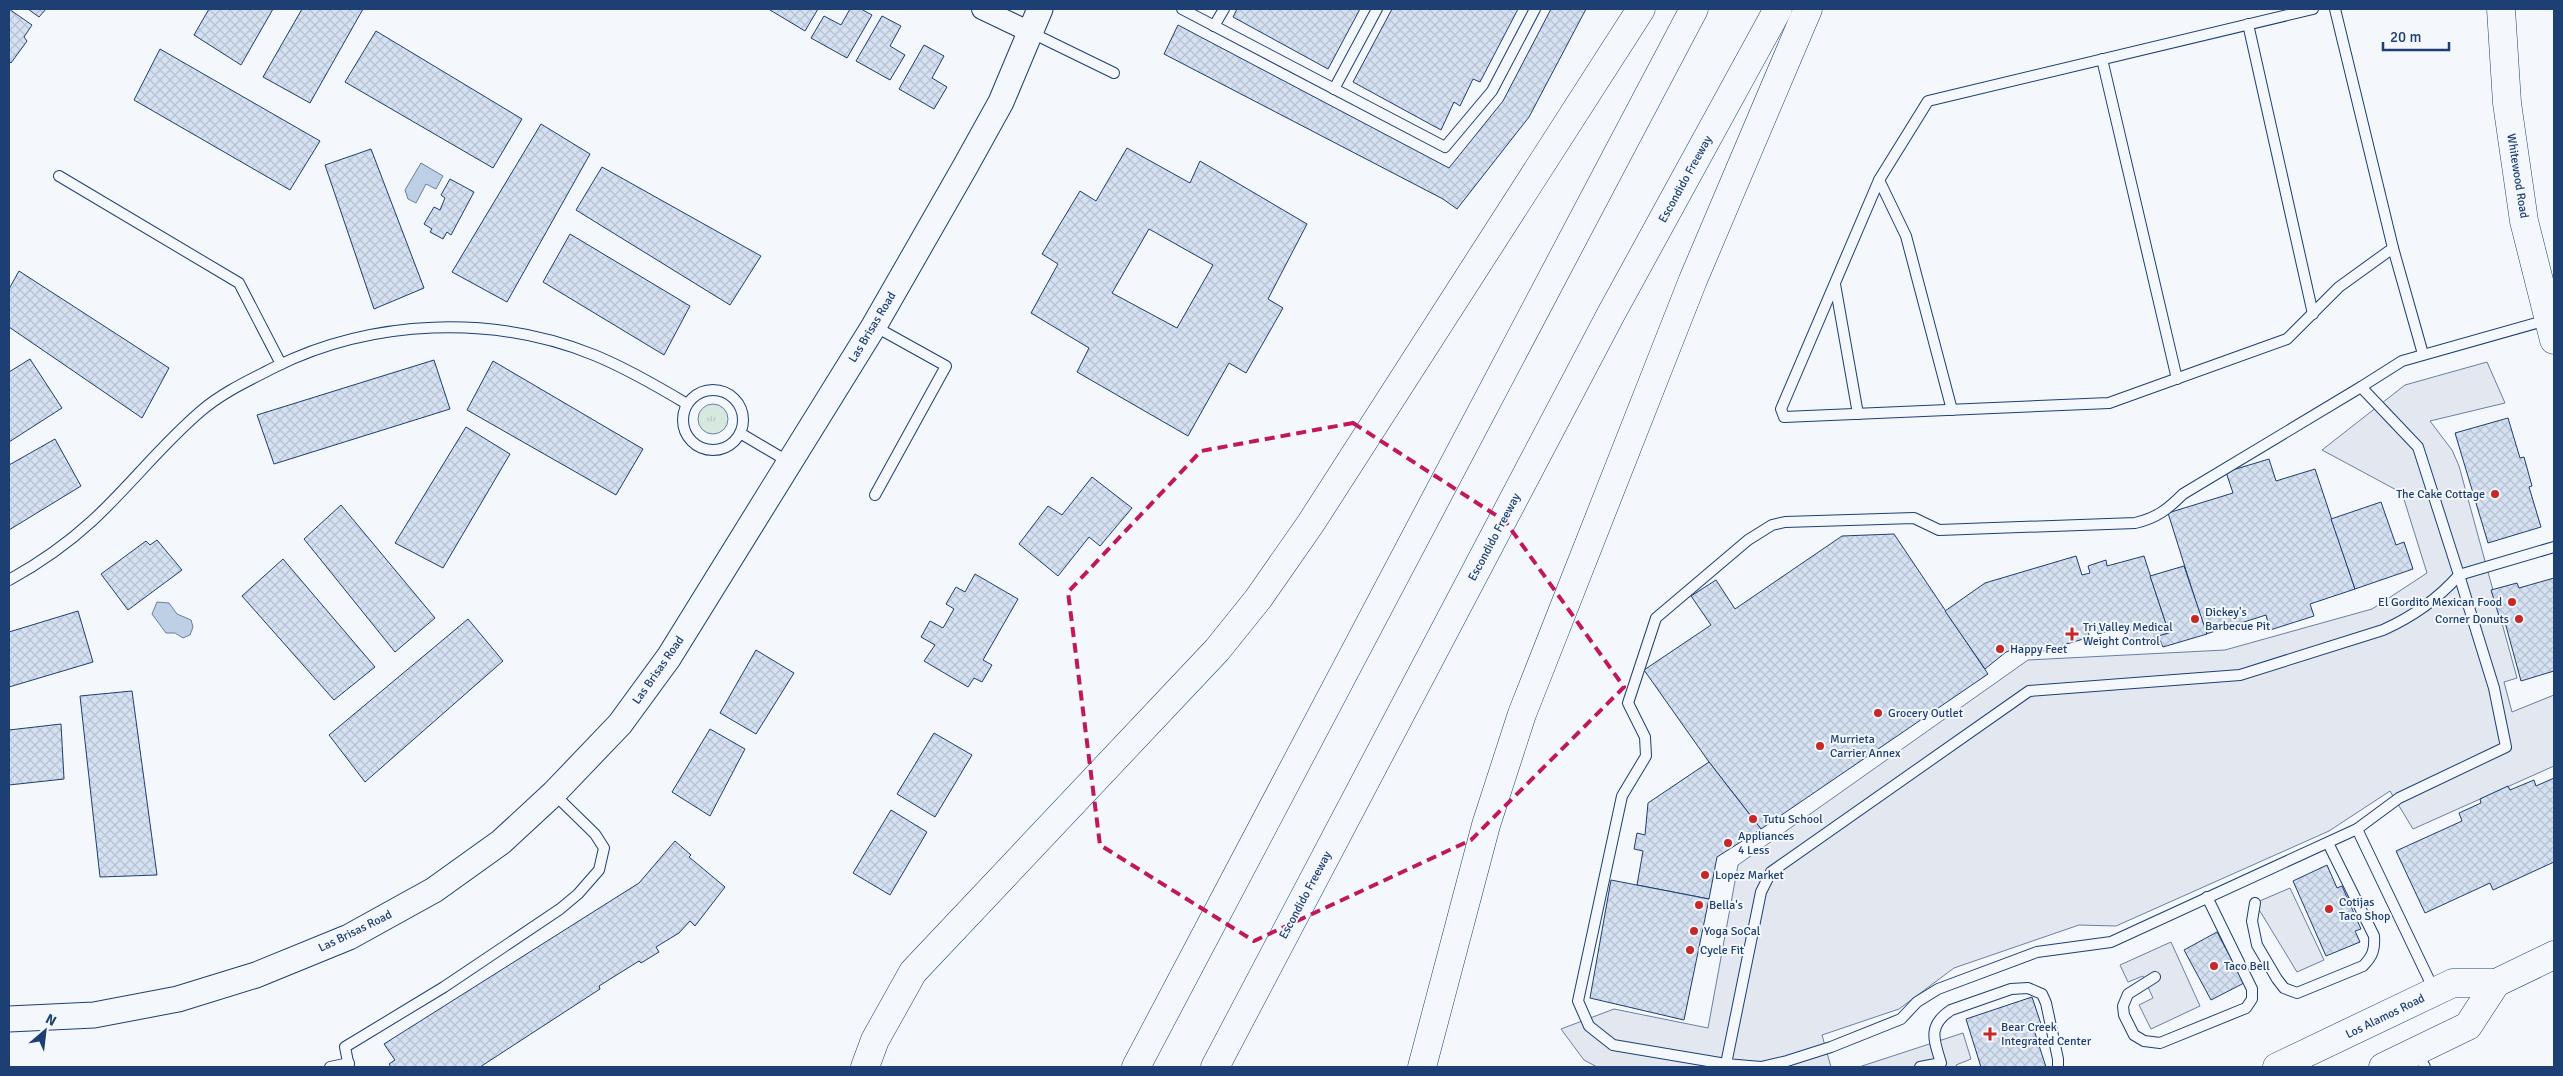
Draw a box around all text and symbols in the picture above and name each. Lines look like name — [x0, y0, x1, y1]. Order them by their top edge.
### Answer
scale bar — [2383, 20, 2449, 52]
text: 20 m — [2390, 28, 2421, 46]
street label: Escondido Freeway — [1655, 133, 1716, 225]
street label: Whitewood Road — [2503, 133, 2532, 220]
street label: Las Brisas Road — [845, 289, 899, 365]
place label: The Cake Cottage — [2396, 487, 2485, 502]
marker: The Cake Cottage — [2489, 488, 2501, 500]
street label: Escondido Freeway — [1465, 490, 1524, 584]
place label: El Gordito Mexican Food — [2378, 595, 2502, 610]
marker: El Gordito Mexican Food — [2506, 596, 2518, 608]
place label: Dickey's Barbecue Pit — [2205, 605, 2270, 634]
place label: Corner Donuts — [2435, 612, 2509, 627]
marker: Dickey's Barbecue Pit — [2189, 613, 2201, 625]
marker: Corner Donuts — [2513, 613, 2525, 625]
place label: Tri Valley Medical Weight Control — [2083, 620, 2173, 649]
marker: Tri Valley Medical Weight Control — [2065, 627, 2079, 641]
street label: Las Brisas Road — [629, 633, 687, 707]
place label: Happy Feet — [2010, 642, 2067, 657]
marker: Happy Feet — [1994, 643, 2006, 655]
place label: Grocery Outlet — [1888, 706, 1963, 721]
marker: Grocery Outlet — [1872, 707, 1884, 719]
place label: Murrieta Carrier Annex — [1830, 732, 1901, 761]
marker: Murrieta Carrier Annex — [1814, 740, 1826, 752]
place label: Tutu School — [1763, 812, 1823, 827]
marker: Tutu School — [1747, 813, 1759, 825]
place label: Appliances 4 Less — [1738, 829, 1794, 858]
marker: Appliances 4 Less — [1722, 837, 1734, 849]
street label: Escondido Freeway — [1276, 848, 1335, 942]
place label: Lopez Market — [1715, 868, 1784, 883]
marker: Lopez Market — [1699, 869, 1711, 881]
place label: Cotijas Taco Shop — [2339, 895, 2390, 924]
place label: Bella's — [1709, 898, 1743, 913]
marker: Bella's — [1693, 899, 1705, 911]
marker: Cotijas Taco Shop — [2323, 903, 2335, 915]
street label: Las Brisas Road — [316, 907, 394, 956]
place label: Yoga SoCal — [1704, 924, 1761, 939]
marker: Yoga SoCal — [1688, 925, 1700, 937]
place label: Cycle Fit — [1700, 943, 1744, 958]
marker: Cycle Fit — [1684, 944, 1696, 956]
place label: Taco Bell — [2224, 959, 2270, 974]
marker: Taco Bell — [2208, 960, 2220, 972]
street label: Los Alamos Road — [2343, 991, 2427, 1042]
north arrow — [20, 1006, 70, 1056]
text: N — [43, 1010, 59, 1030]
place label: Bear Creek Integrated Center — [2001, 1020, 2092, 1049]
marker: Bear Creek Integrated Center — [1983, 1027, 1997, 1041]

